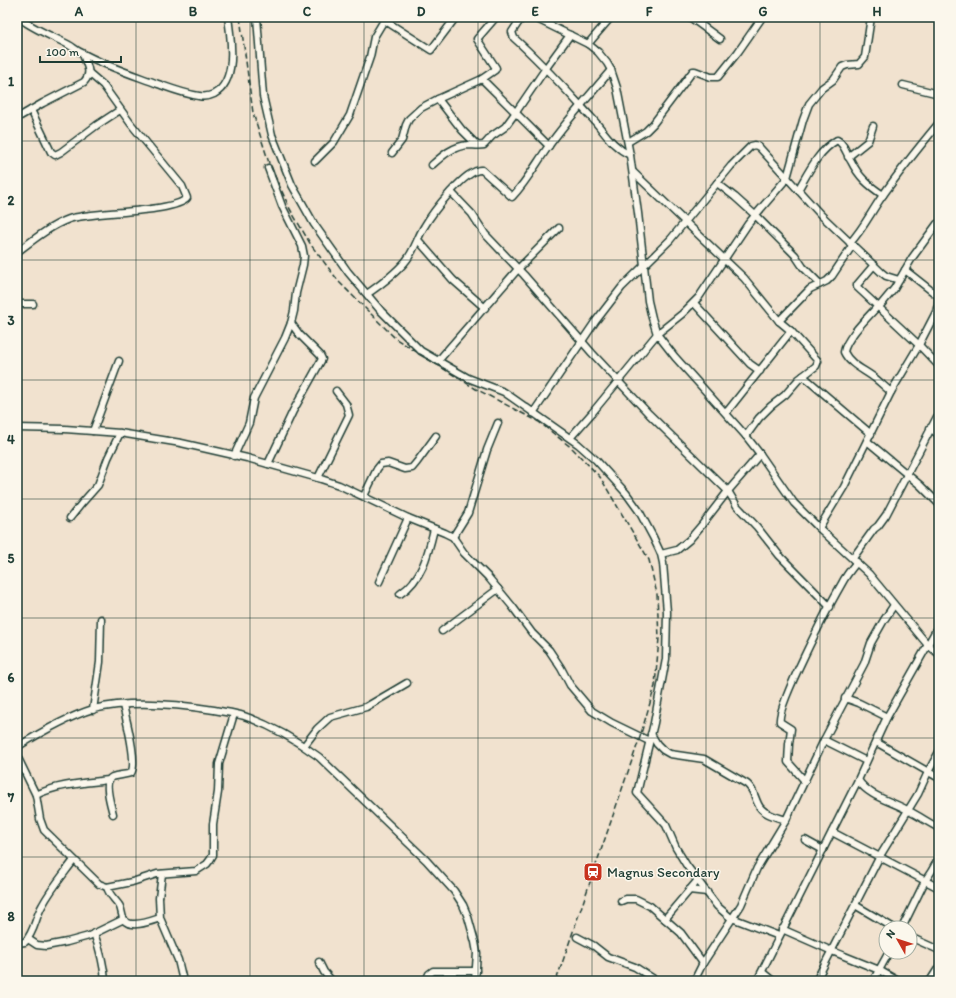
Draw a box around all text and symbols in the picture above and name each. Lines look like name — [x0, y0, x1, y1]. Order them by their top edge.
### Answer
text: A — [74, 4, 84, 19]
text: B — [189, 4, 198, 19]
text: C — [303, 4, 312, 19]
text: D — [417, 4, 426, 19]
text: E — [531, 4, 539, 19]
text: F — [646, 4, 653, 19]
text: G — [759, 4, 768, 19]
text: H — [873, 4, 882, 19]
scale bar — [40, 38, 121, 64]
text: 100 m — [46, 45, 79, 59]
text: 1 — [8, 74, 14, 89]
text: 2 — [8, 193, 15, 208]
text: 3 — [7, 313, 15, 328]
text: 4 — [7, 432, 15, 447]
text: 5 — [8, 551, 15, 566]
text: 6 — [8, 670, 15, 685]
text: 7 — [7, 790, 15, 805]
station icon: Magnus Secondary — [582, 861, 604, 883]
place label: Magnus Secondary — [607, 864, 720, 881]
text: 8 — [7, 909, 15, 924]
north arrow — [878, 920, 918, 960]
text: N — [883, 927, 898, 941]

